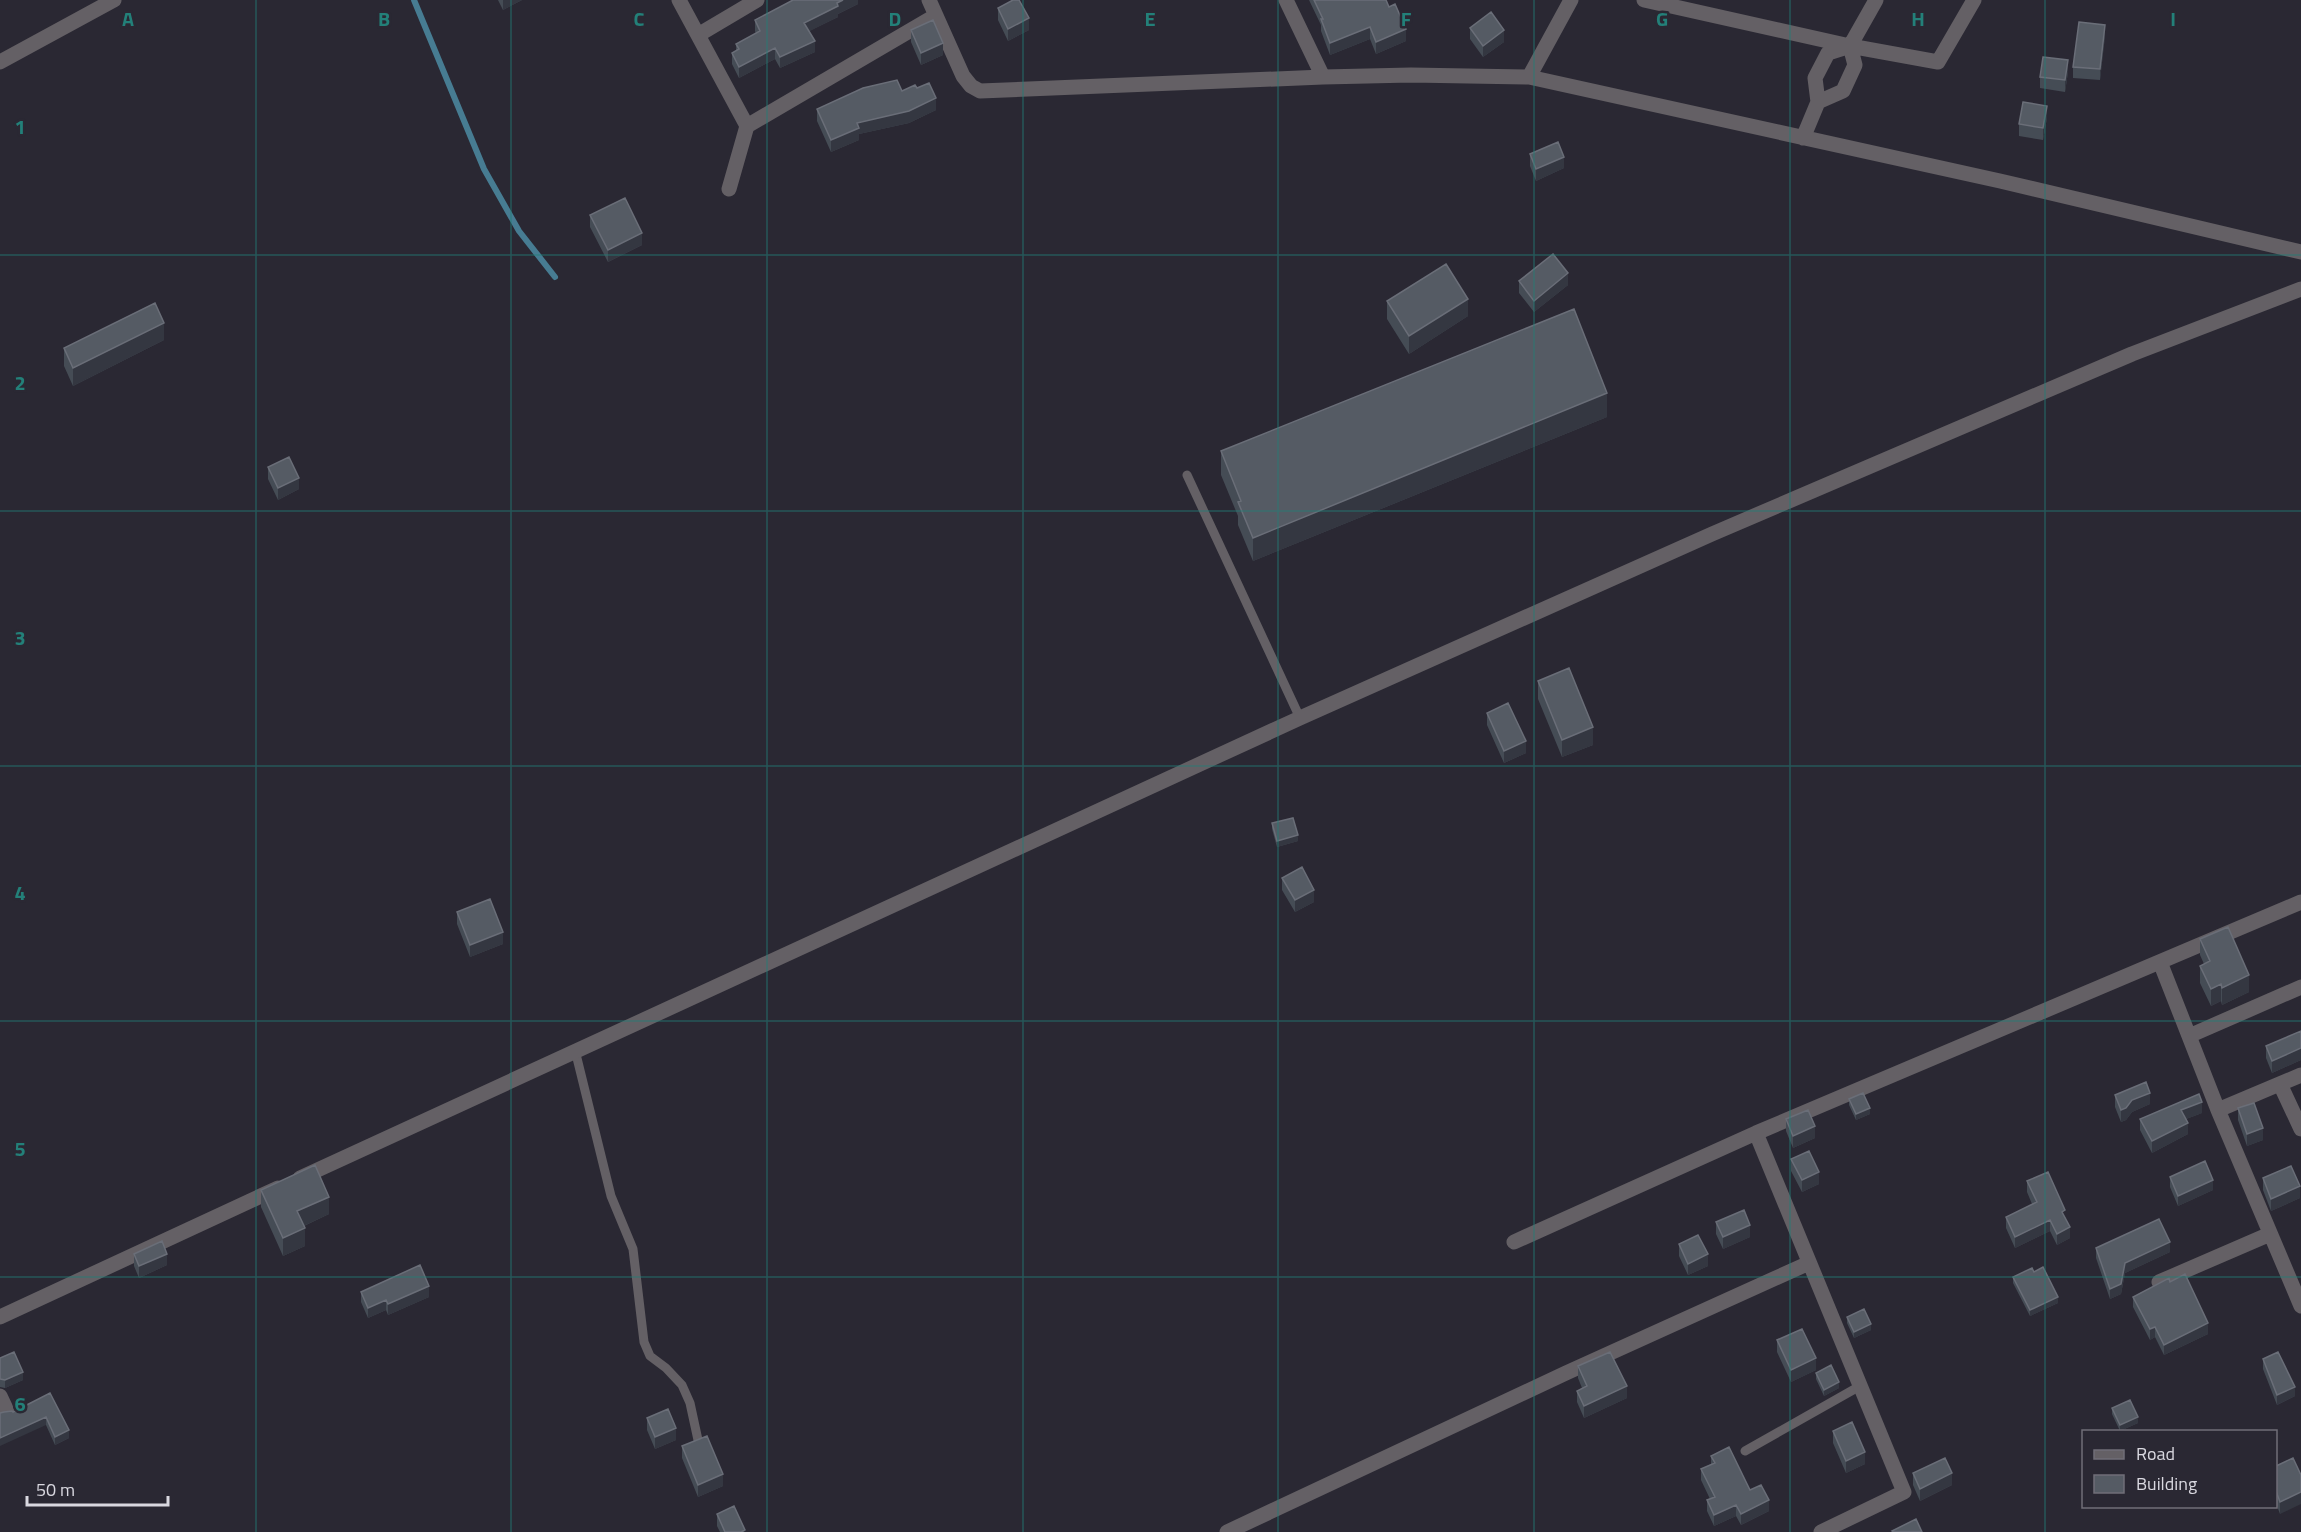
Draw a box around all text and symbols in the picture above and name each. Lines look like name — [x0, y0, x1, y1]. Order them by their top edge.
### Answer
text: A — [122, 3, 134, 34]
text: B — [378, 3, 390, 34]
text: C — [634, 3, 645, 34]
text: D — [889, 3, 901, 34]
text: E — [1144, 3, 1156, 34]
text: F — [1401, 3, 1412, 34]
text: G — [1656, 3, 1668, 34]
text: H — [1911, 3, 1925, 34]
text: I — [2170, 3, 2176, 34]
text: 1 — [14, 111, 26, 142]
text: 2 — [14, 367, 26, 398]
text: 3 — [14, 622, 26, 653]
text: 4 — [14, 877, 26, 908]
text: 5 — [14, 1133, 26, 1164]
text: 6 — [14, 1388, 26, 1419]
legend — [2082, 1430, 2277, 1508]
text: Road — [2136, 1440, 2175, 1467]
scale bar — [27, 1469, 168, 1507]
text: Building — [2136, 1470, 2197, 1497]
text: 50 m — [36, 1476, 75, 1503]

